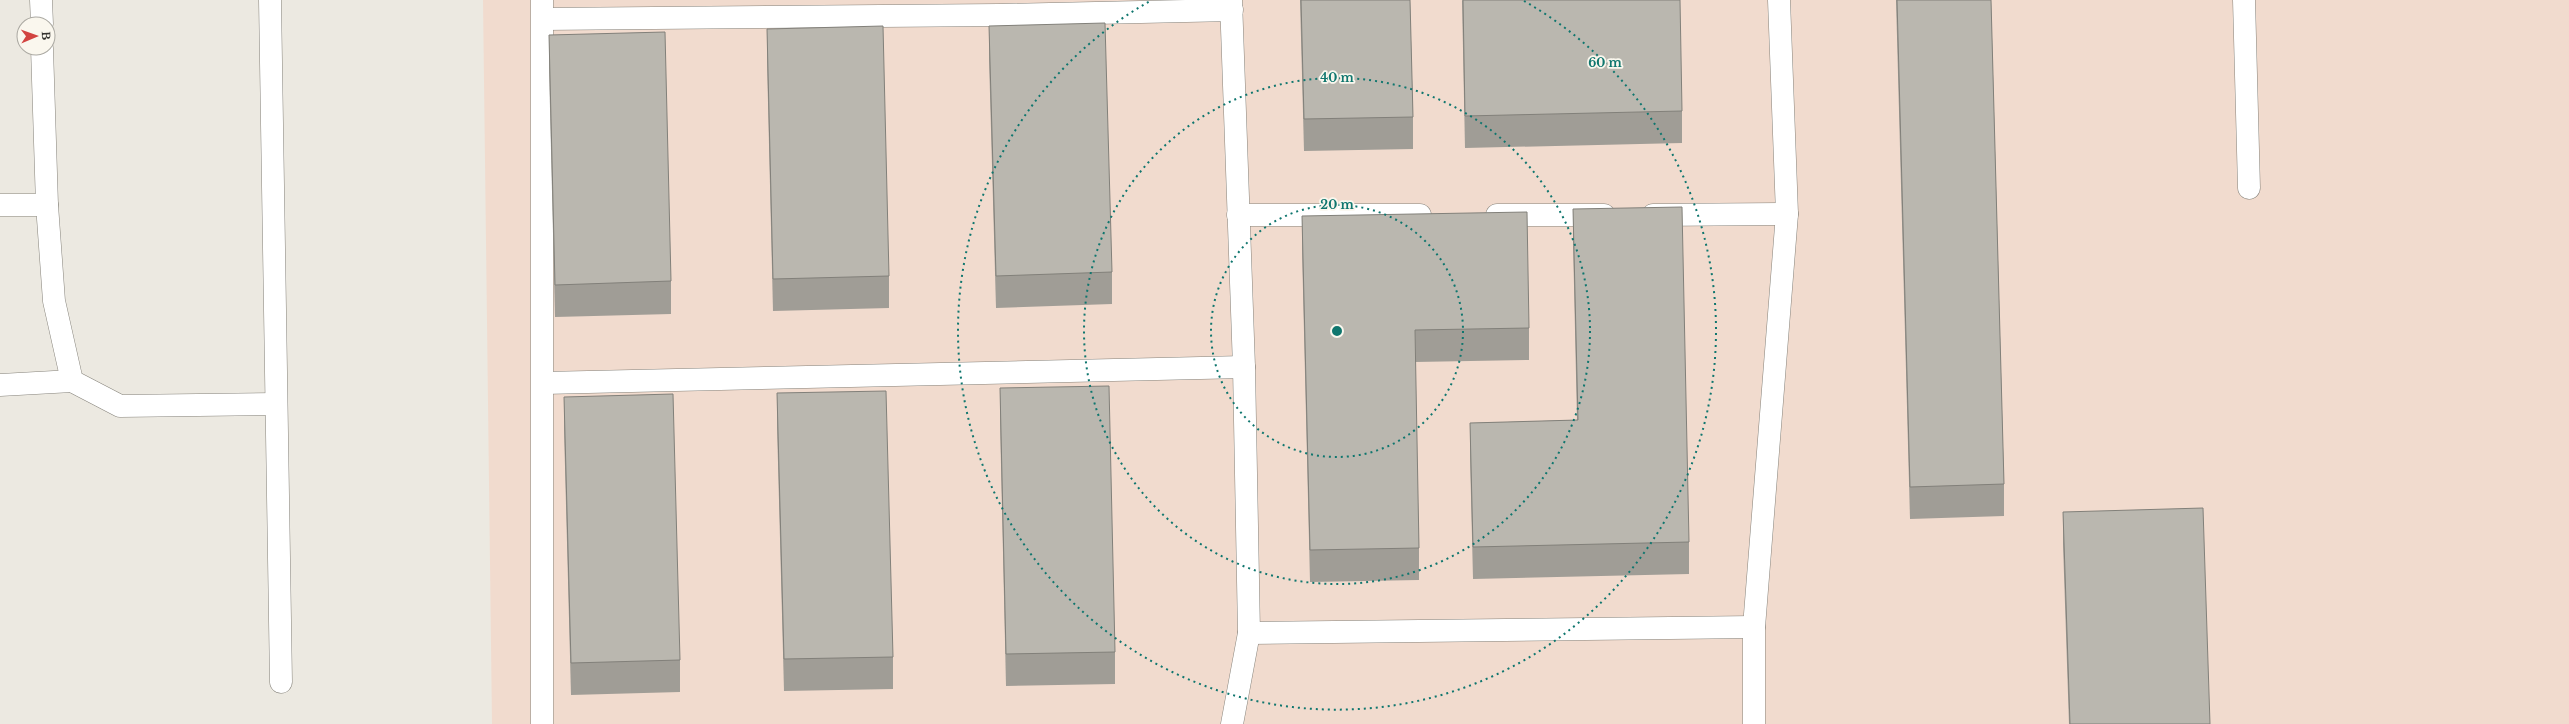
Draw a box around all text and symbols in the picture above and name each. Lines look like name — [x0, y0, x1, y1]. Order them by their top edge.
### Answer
north arrow — [16, 16, 56, 56]
text: B — [39, 31, 53, 41]
text: 60 m — [1588, 55, 1623, 70]
text: 40 m — [1320, 70, 1354, 85]
text: 20 m — [1320, 197, 1354, 212]
centre of rings — [1330, 324, 1344, 338]

